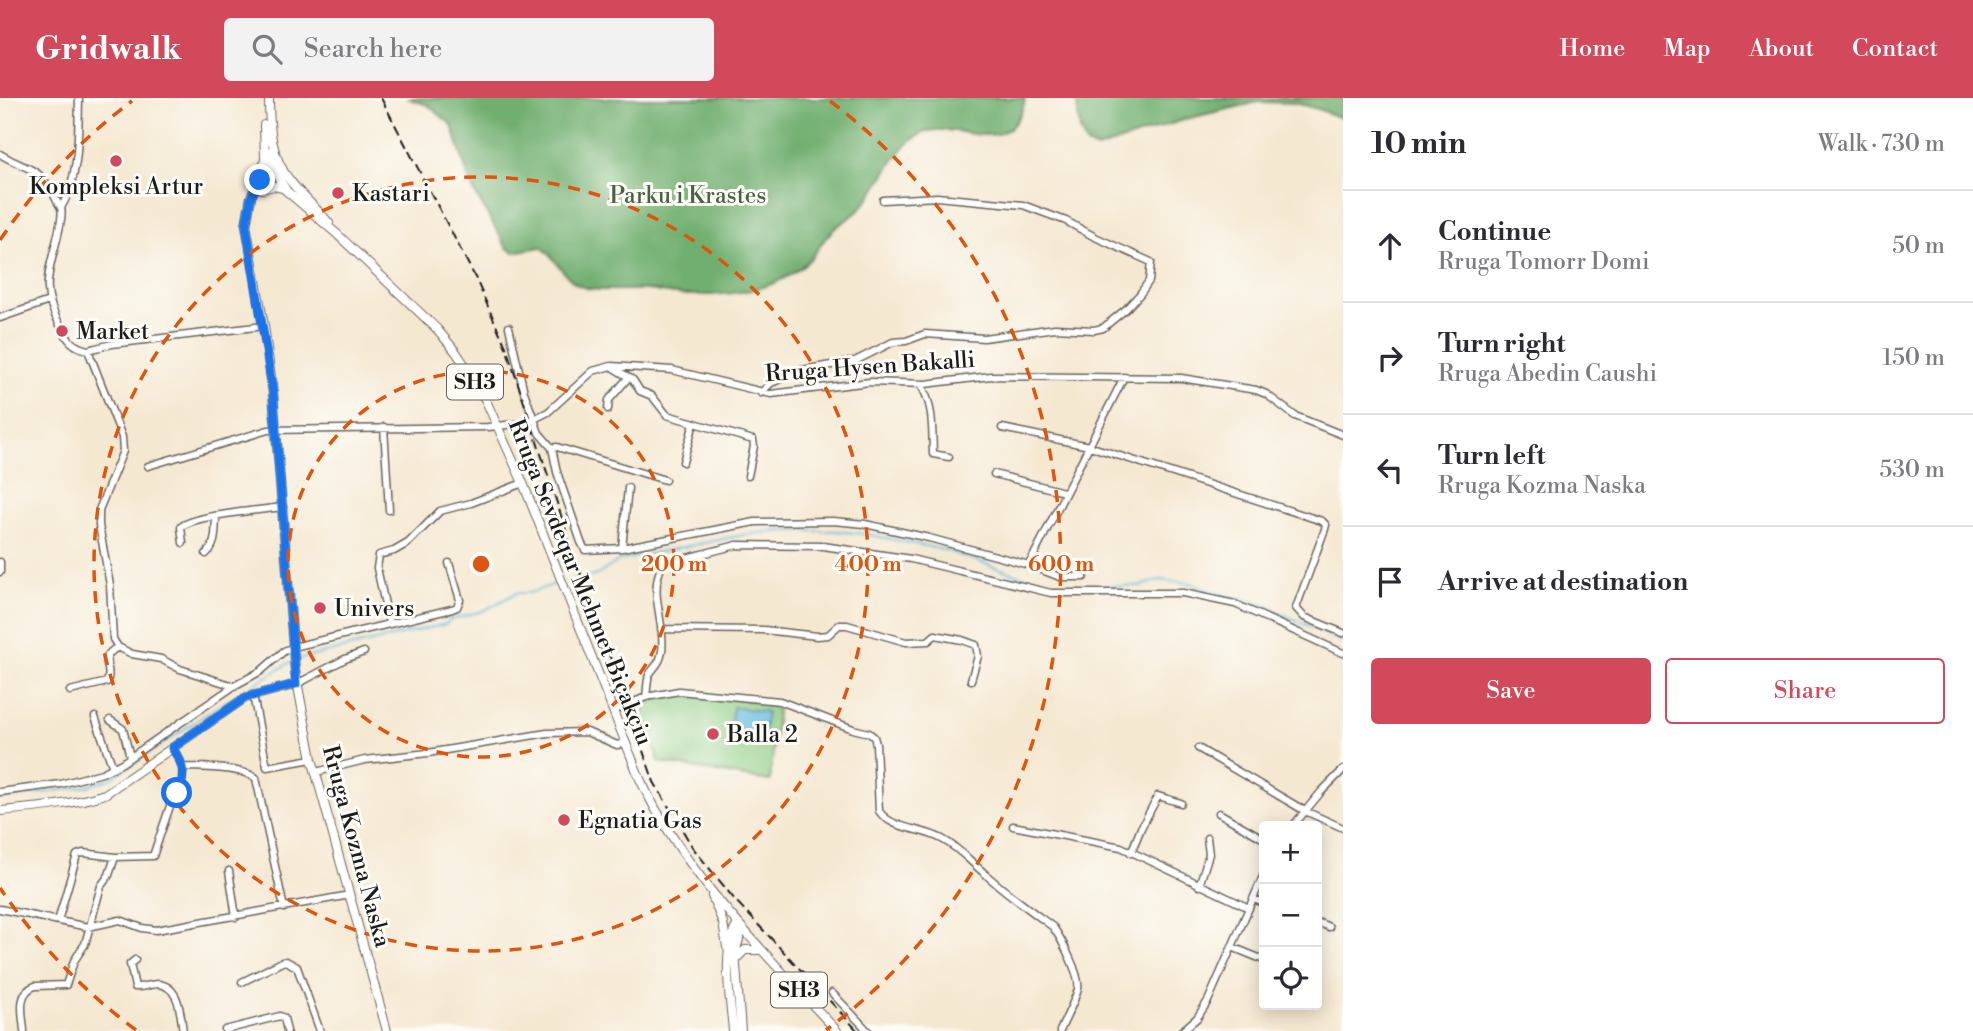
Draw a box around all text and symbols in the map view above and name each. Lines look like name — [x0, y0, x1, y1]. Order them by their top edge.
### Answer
search box — [224, 18, 714, 81]
text: Gridwalk — [35, 29, 182, 70]
icon: search — [248, 30, 286, 68]
text: Search here — [304, 33, 442, 65]
text: Home — [1560, 34, 1625, 64]
text: Map — [1663, 34, 1711, 64]
text: About — [1749, 34, 1814, 64]
text: Contact — [1852, 34, 1938, 64]
text: 10 min — [1371, 125, 1466, 163]
text: Walk · 730 m — [1818, 130, 1945, 158]
marker: Kompleksi Artur — [108, 153, 124, 169]
route end — [244, 164, 275, 195]
place label: Kompleksi Artur — [29, 173, 203, 201]
place label: Kastari — [352, 180, 430, 208]
park label: Parku i Krastes — [610, 182, 766, 210]
marker: Kastari — [330, 185, 346, 201]
text: Continue — [1438, 216, 1551, 248]
icon: ahead — [1371, 227, 1409, 265]
text: 50 m — [1892, 232, 1945, 260]
text: Rruga Tomorr Domi — [1438, 248, 1650, 276]
place label: Market — [76, 318, 149, 346]
marker: Market — [54, 323, 70, 339]
text: Turn right — [1438, 328, 1566, 360]
icon: right — [1371, 339, 1409, 377]
text: 150 m — [1882, 344, 1945, 372]
street label: Rruga Hysen Bakalli — [764, 346, 976, 388]
text: Rruga Abedin Caushi — [1438, 360, 1657, 388]
road number: SH3 — [447, 364, 503, 400]
street label: Rruga Sevdeqar Mehmet Biçakçiu — [502, 415, 658, 750]
text: Turn left — [1438, 440, 1546, 472]
icon: left — [1371, 451, 1409, 489]
text: 530 m — [1879, 456, 1945, 484]
text: Rruga Kozma Naska — [1438, 472, 1646, 500]
centre of rings — [469, 552, 493, 576]
text: 200 m — [641, 552, 707, 578]
text: 400 m — [834, 552, 902, 578]
text: 600 m — [1028, 552, 1094, 578]
icon: arrive — [1371, 563, 1409, 601]
text: Arrive at destination — [1438, 566, 1688, 598]
place label: Univers — [334, 595, 414, 623]
marker: Univers — [312, 600, 328, 616]
button: Save — [1371, 658, 1651, 724]
button: Share — [1665, 658, 1945, 724]
place label: Balla 2 — [726, 721, 798, 749]
marker: Balla 2 — [705, 726, 721, 742]
street label: Rruga Kozma Naska — [316, 742, 397, 951]
route start — [161, 777, 192, 808]
place label: Egnatia Gas — [578, 807, 702, 835]
marker: Egnatia Gas — [556, 812, 572, 828]
map controls — [1259, 821, 1322, 1010]
button: + — [1259, 821, 1322, 884]
button: − — [1259, 884, 1322, 947]
button: locate — [1259, 947, 1322, 1010]
road number: SH3 — [771, 972, 827, 1008]

